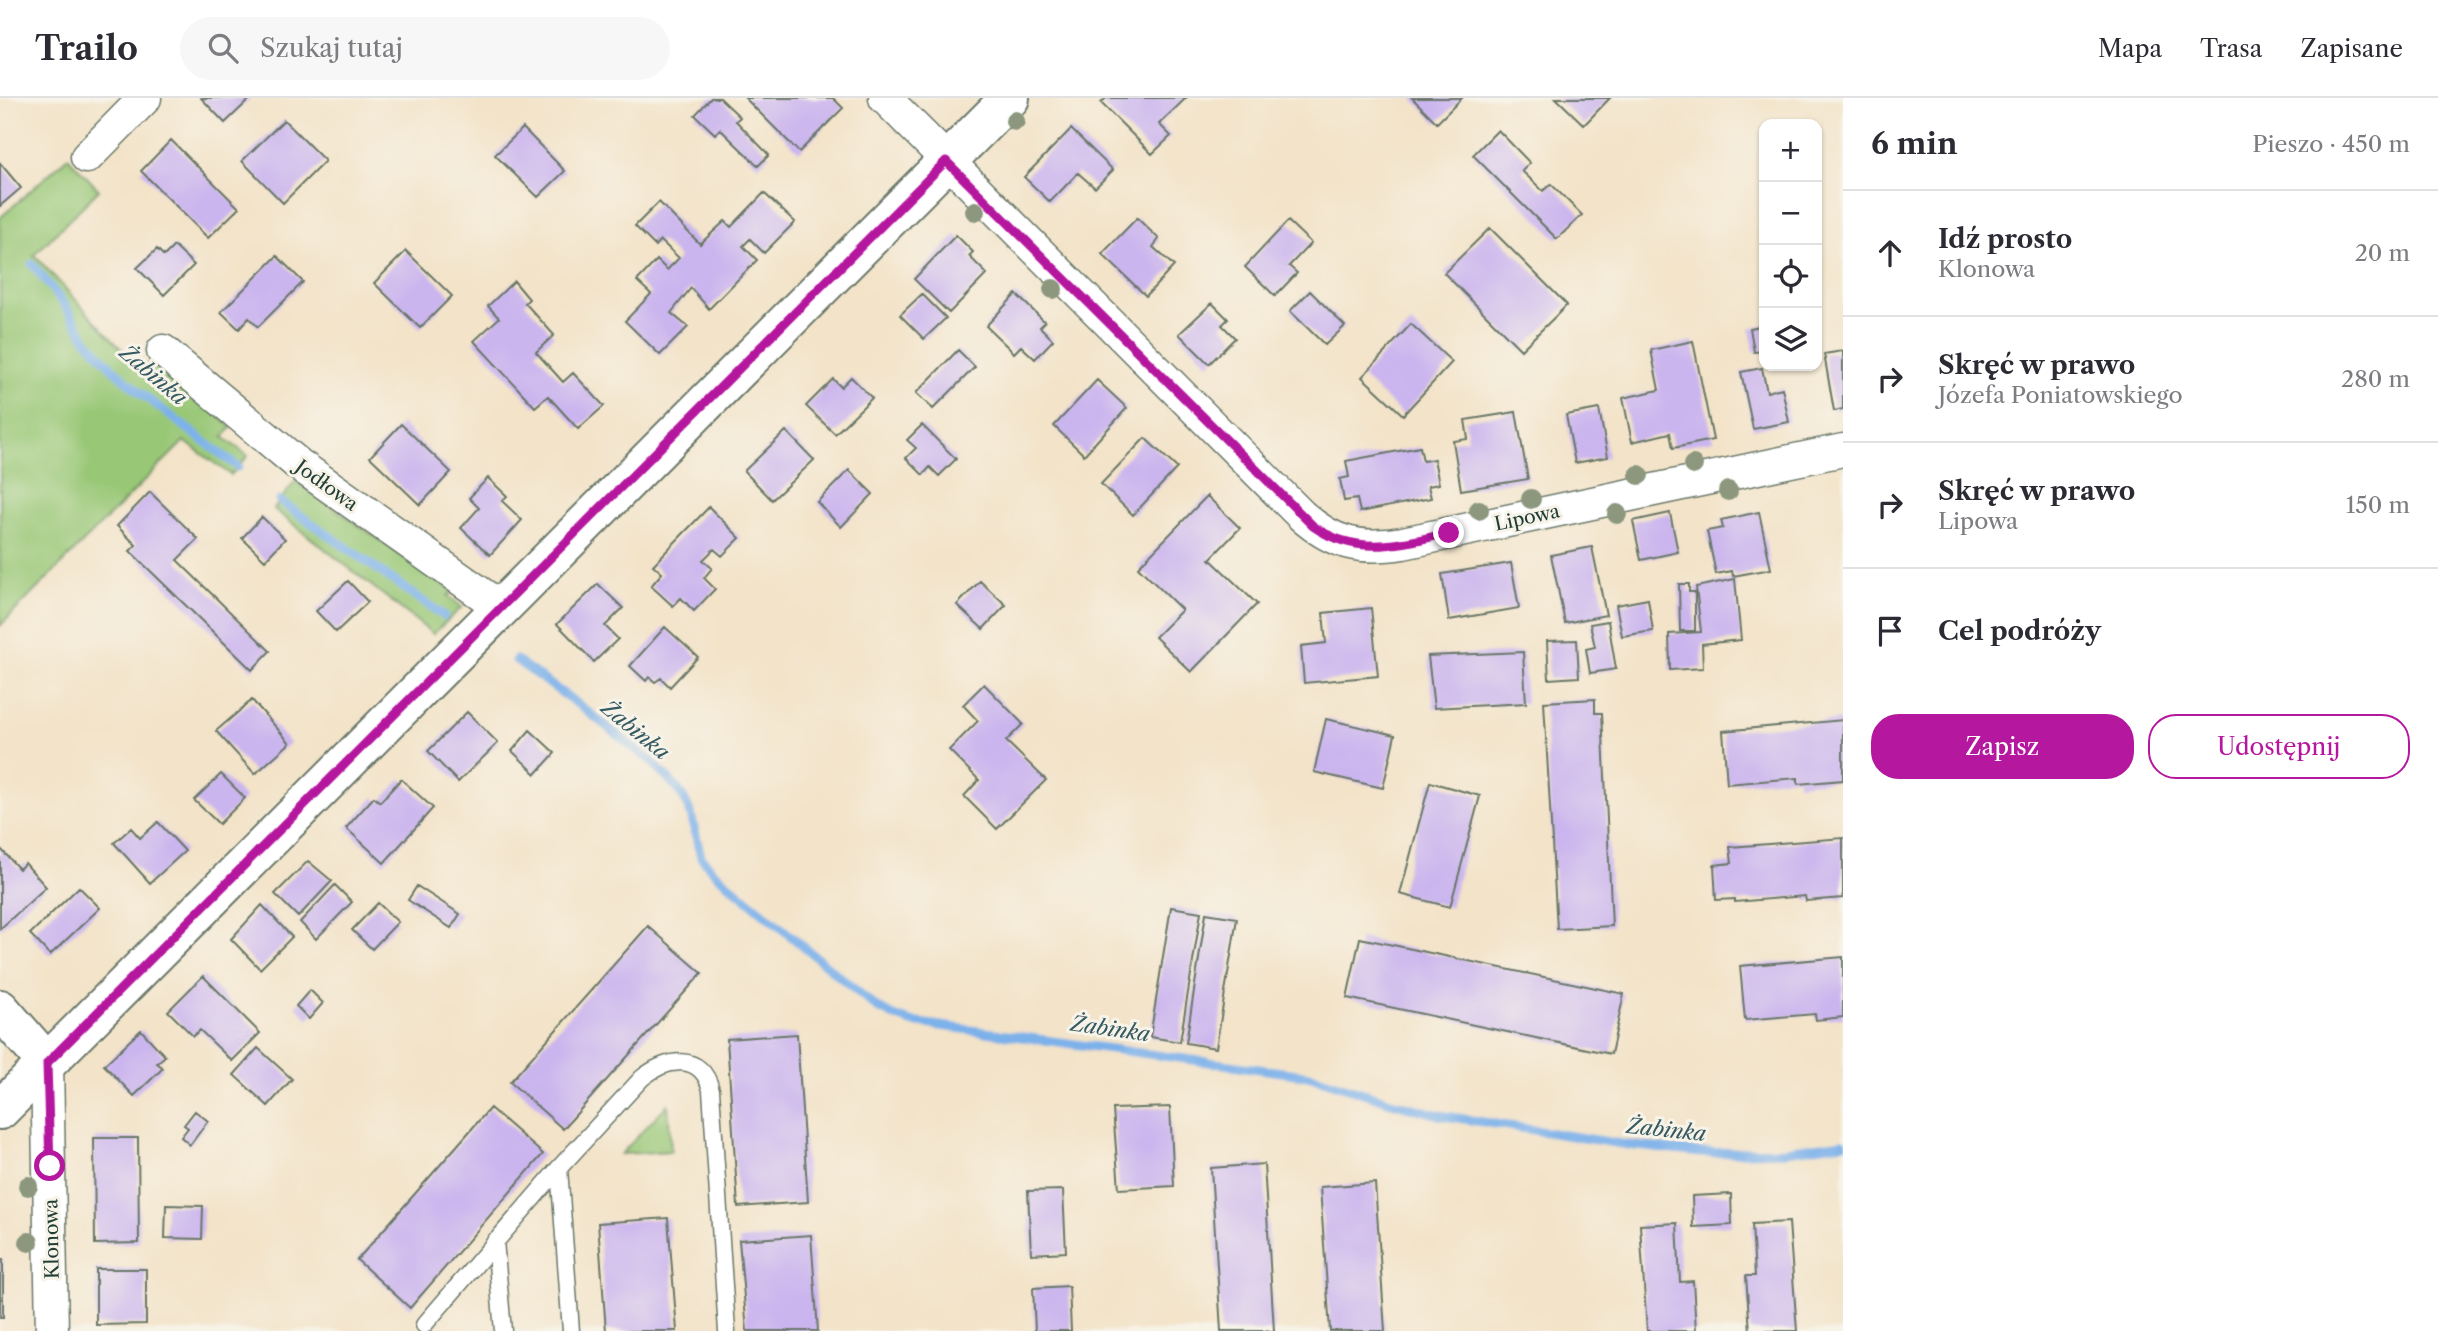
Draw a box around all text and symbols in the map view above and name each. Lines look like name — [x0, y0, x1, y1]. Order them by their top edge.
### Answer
search box — [180, 17, 670, 80]
text: Trailo — [35, 28, 138, 69]
icon: search — [204, 29, 242, 67]
text: Szukaj tutaj — [260, 32, 403, 64]
text: Mapa — [2098, 34, 2162, 63]
text: Trasa — [2200, 34, 2262, 63]
text: Zapisane — [2300, 34, 2403, 63]
map controls — [1759, 119, 1822, 371]
button: + — [1759, 119, 1822, 182]
text: 6 min — [1871, 125, 1958, 162]
text: Pieszo · 450 m — [2252, 130, 2410, 158]
button: − — [1759, 182, 1822, 245]
text: Idź prosto — [1938, 223, 2072, 255]
icon: ahead — [1871, 234, 1909, 272]
text: 20 m — [2355, 239, 2410, 267]
button: locate — [1759, 245, 1822, 308]
text: Klonowa — [1938, 255, 2035, 283]
button: layers — [1759, 308, 1822, 371]
water label: Żabinka — [114, 339, 193, 410]
text: Skręć w prawo — [1938, 349, 2135, 381]
icon: right — [1871, 360, 1909, 398]
text: 280 m — [2341, 365, 2410, 393]
text: Józefa Poniatowskiego — [1938, 381, 2183, 409]
street label: Jodłowa — [288, 453, 363, 516]
text: Skręć w prawo — [1938, 475, 2135, 507]
icon: right — [1871, 486, 1909, 524]
text: 150 m — [2346, 491, 2410, 519]
street label: Lipowa — [1492, 499, 1562, 536]
text: Lipowa — [1938, 507, 2018, 535]
route end — [1433, 517, 1464, 548]
icon: arrive — [1871, 612, 1909, 650]
text: Cel podróży — [1938, 615, 2101, 647]
water label: Żabinka — [595, 694, 675, 765]
button: Zapisz — [1871, 714, 2134, 779]
button: Udostępnij — [2148, 714, 2410, 779]
water label: Żabinka — [1067, 1010, 1152, 1047]
water label: Żabinka — [1624, 1113, 1708, 1146]
route start — [34, 1150, 65, 1181]
street label: Klonowa — [39, 1199, 64, 1279]

